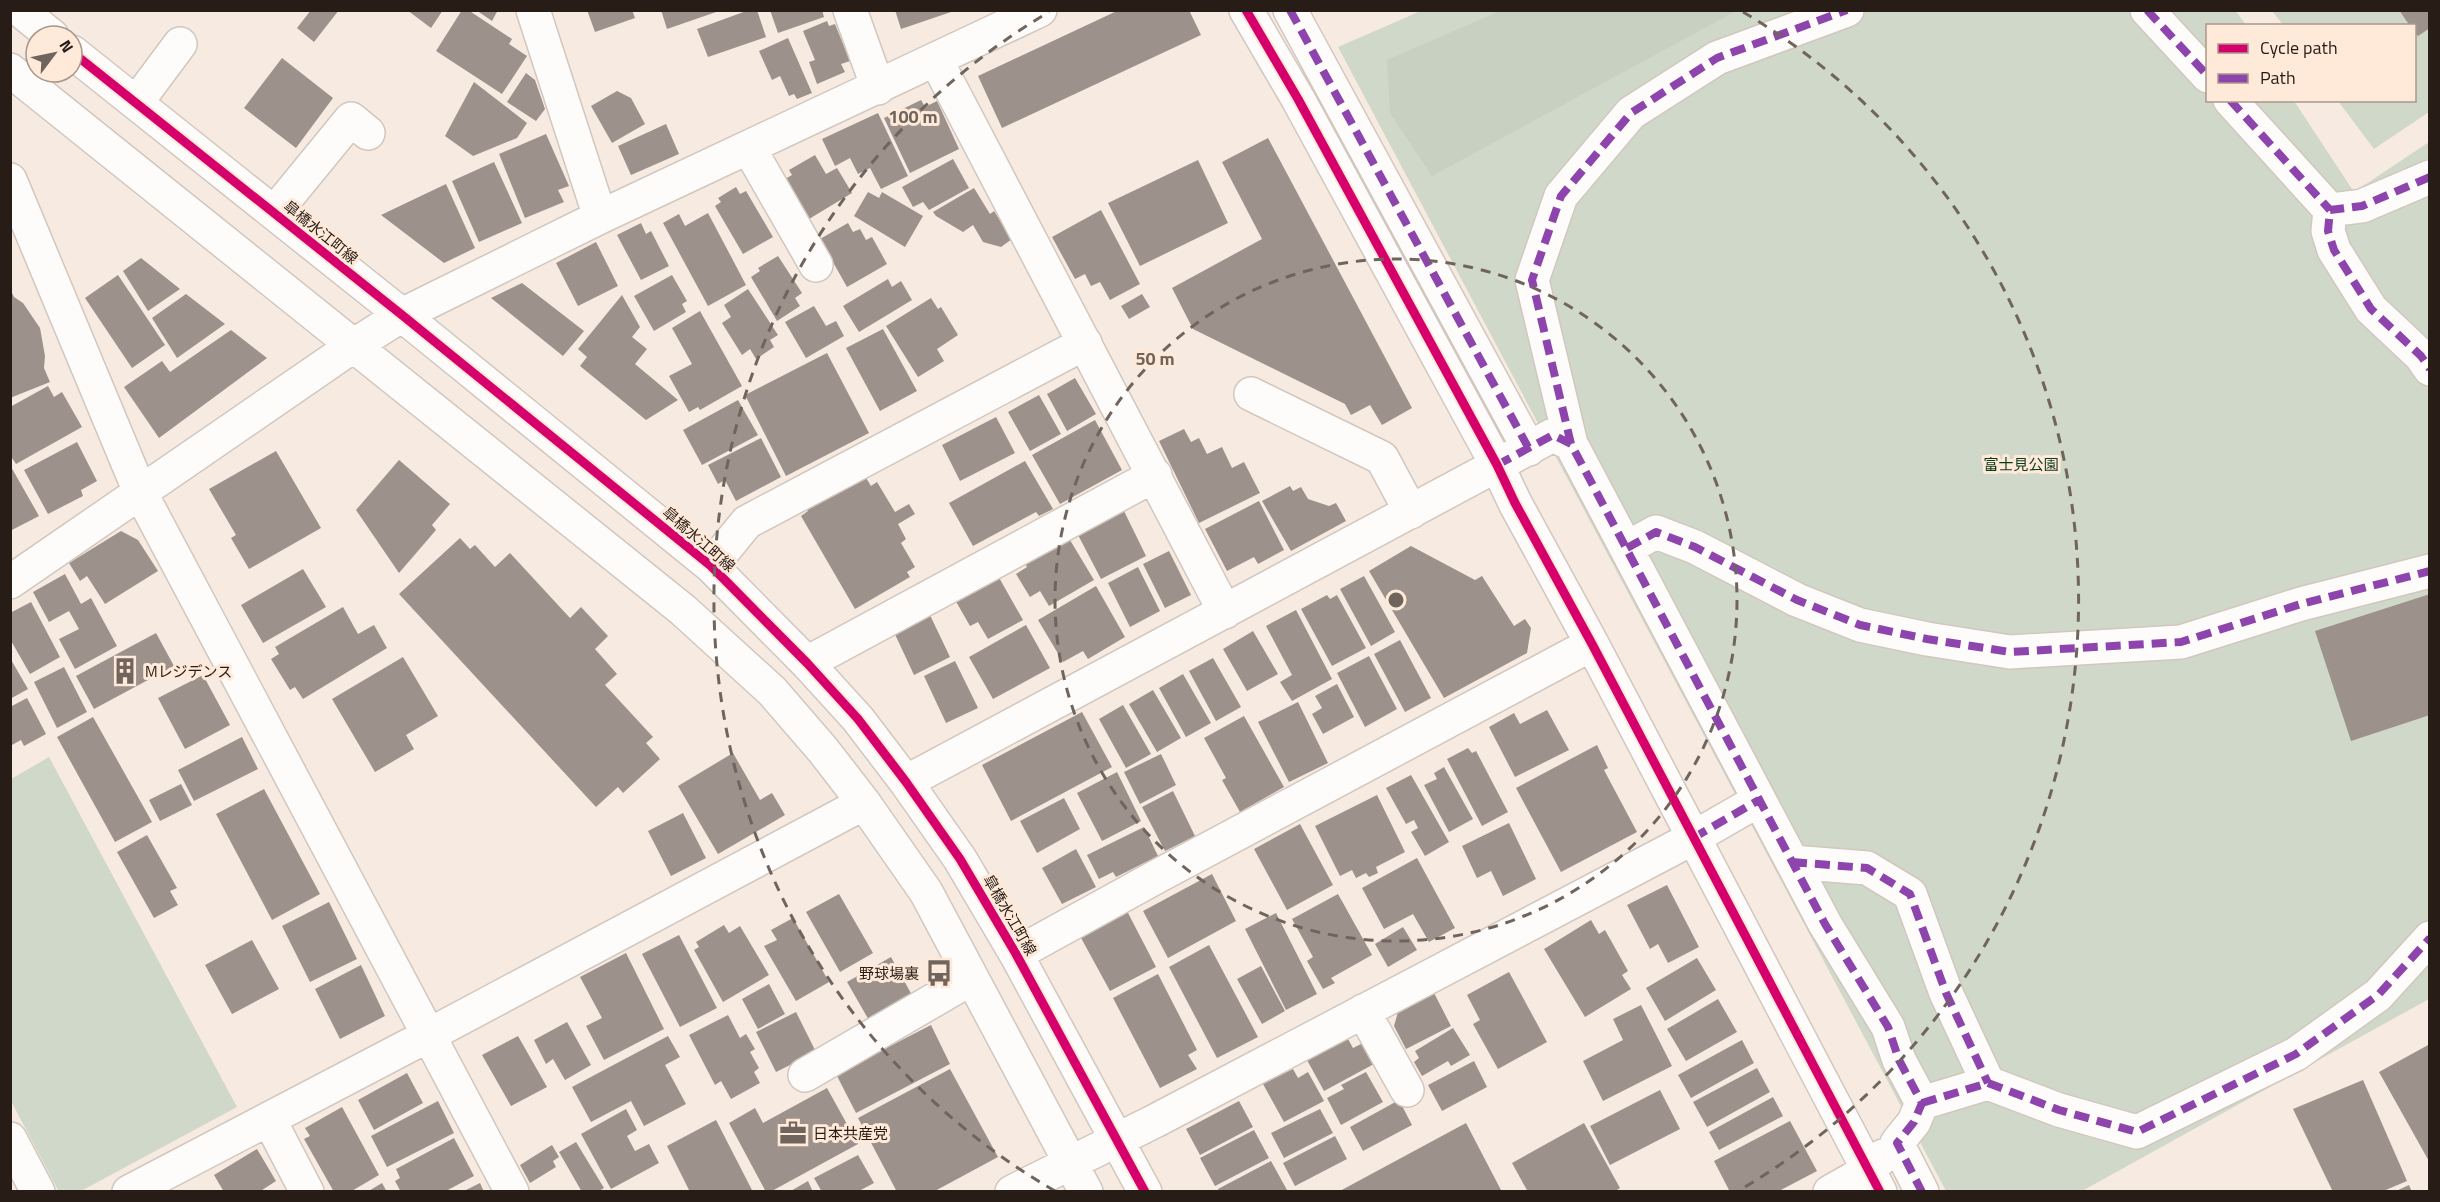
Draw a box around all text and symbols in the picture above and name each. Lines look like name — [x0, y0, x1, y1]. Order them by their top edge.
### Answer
north arrow — [24, 24, 84, 84]
legend — [2206, 24, 2416, 102]
text: Cycle path — [2260, 34, 2338, 61]
text: N — [54, 35, 80, 57]
text: Path — [2260, 64, 2296, 91]
text: 100 m — [888, 103, 938, 130]
street label: 皐橋水江町線 — [279, 195, 363, 269]
text: 50 m — [1135, 345, 1175, 372]
park label: 富士見公園 — [1983, 453, 2059, 476]
street label: 皐橋水江町線 — [657, 501, 741, 577]
centre of rings — [1386, 590, 1406, 610]
building icon: Mレジデンス — [110, 656, 140, 686]
place label: Mレジデンス — [145, 660, 232, 683]
street label: 皐橋水江町線 — [978, 870, 1042, 960]
bus stop icon: 野球場裏 — [924, 958, 954, 988]
place label: 野球場裏 — [859, 962, 919, 985]
office icon: 日本共産党 — [778, 1118, 808, 1148]
place label: 日本共産党 — [813, 1122, 888, 1145]

